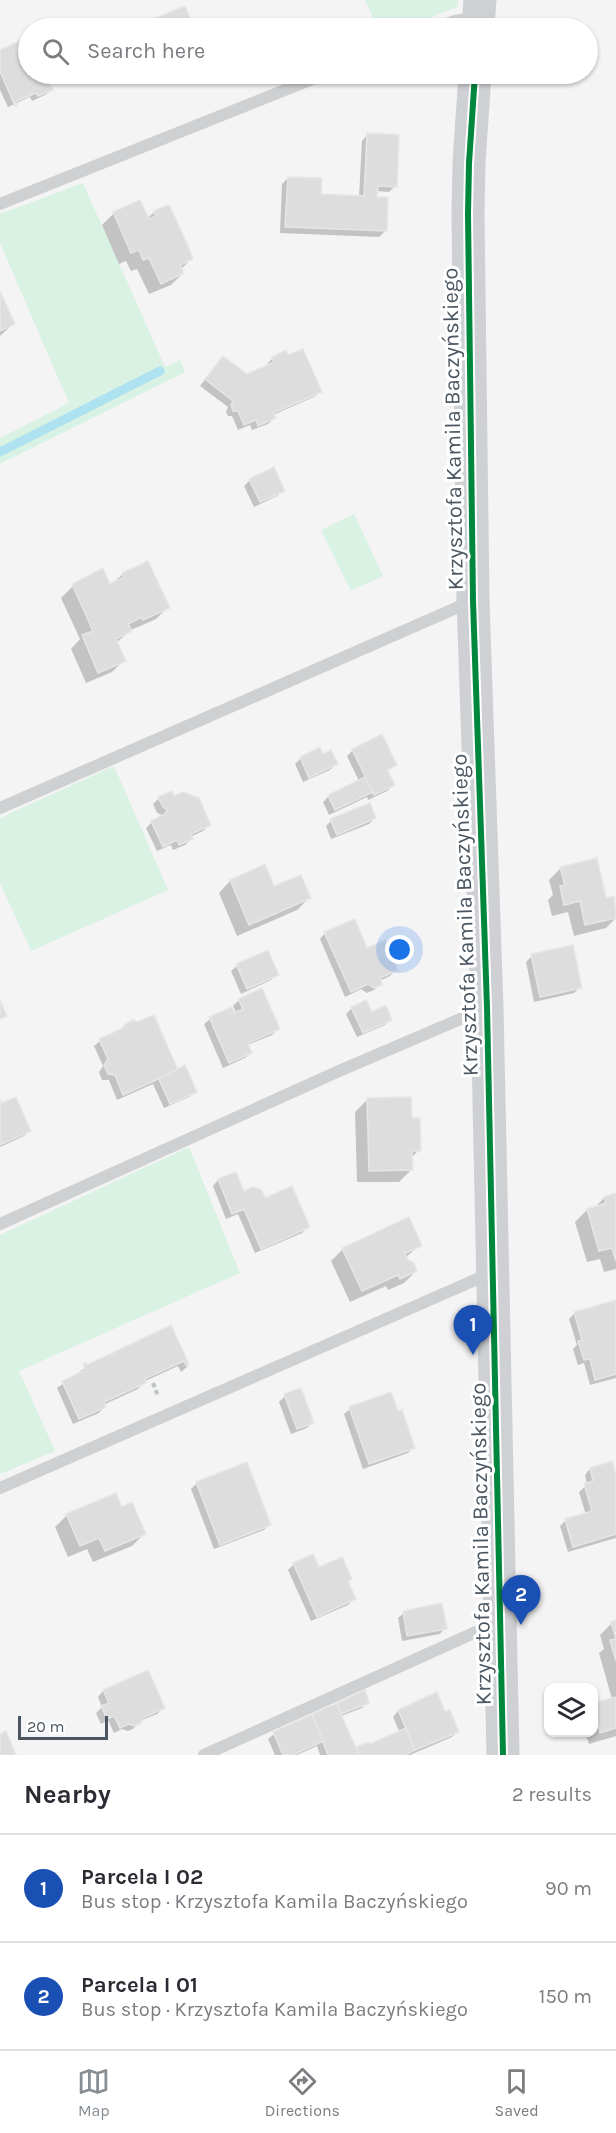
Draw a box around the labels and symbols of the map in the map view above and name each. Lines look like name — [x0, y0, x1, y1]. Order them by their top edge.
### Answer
street label: Krzysztofa Kamila Baczyńskiego — [437, 267, 469, 591]
street label: Krzysztofa Kamila Baczyńskiego — [446, 753, 484, 1077]
your location — [385, 935, 414, 964]
pin: 1 — [454, 1306, 492, 1355]
street label: Krzysztofa Kamila Baczyńskiego — [465, 1382, 497, 1706]
pin: 2 — [502, 1576, 540, 1625]
scale bar — [18, 1713, 108, 1740]

